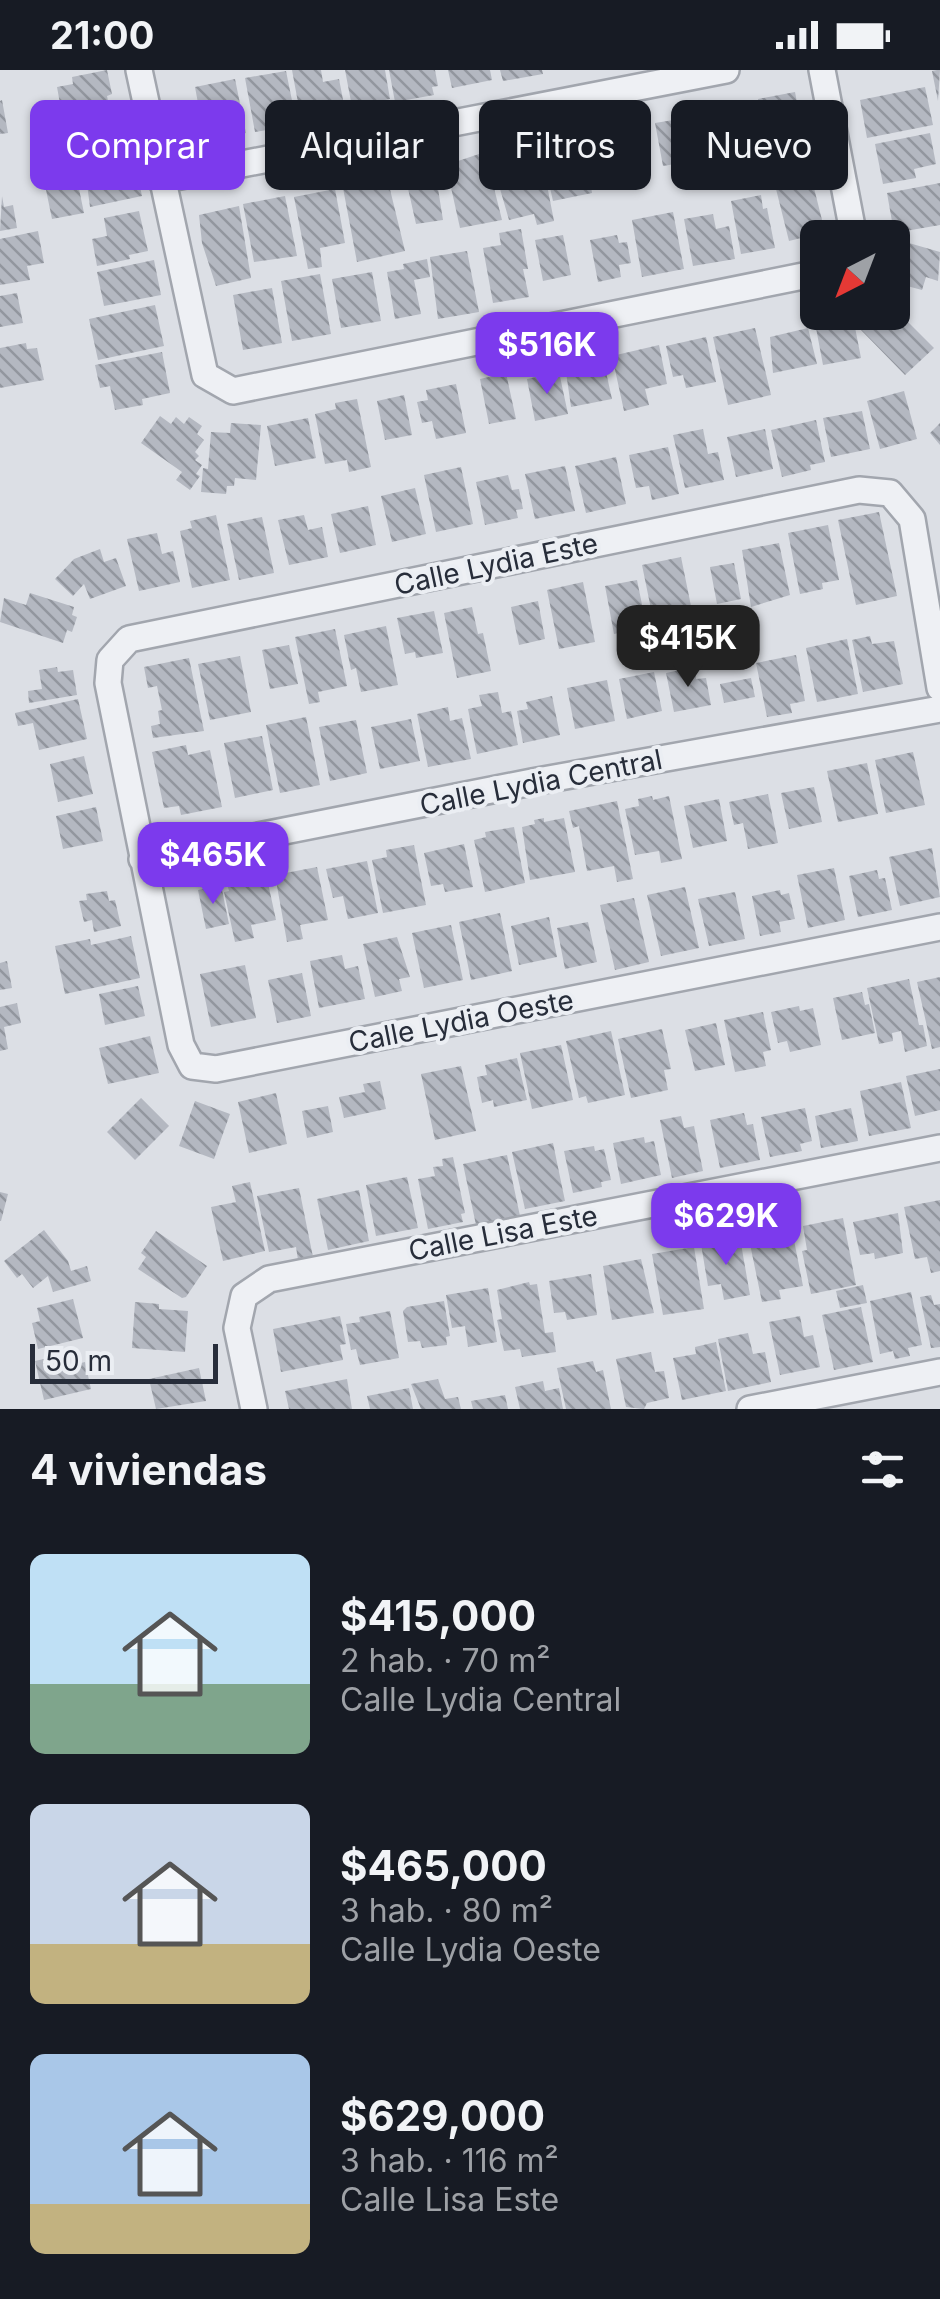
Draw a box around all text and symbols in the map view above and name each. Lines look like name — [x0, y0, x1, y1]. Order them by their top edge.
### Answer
text: 21:00 — [50, 12, 154, 58]
chip: Comprar — [30, 100, 245, 190]
chip: Alquilar — [265, 100, 459, 190]
chip: Filtros — [479, 100, 651, 190]
chip: Nuevo — [671, 100, 848, 190]
north arrow — [800, 220, 910, 330]
map controls — [800, 220, 910, 330]
pin: $516K — [477, 312, 617, 397]
text: $516K — [498, 325, 597, 364]
street label: Calle Lydia Este — [391, 526, 601, 602]
pin: $415K — [618, 605, 758, 690]
text: $415K — [639, 618, 737, 657]
street label: Calle Lydia Central — [417, 742, 665, 822]
pin: $465K — [143, 822, 283, 907]
text: $465K — [160, 835, 266, 874]
street label: Calle Lydia Oeste — [346, 983, 576, 1059]
pin: $629K — [656, 1183, 796, 1268]
text: $629K — [673, 1196, 779, 1235]
street label: Calle Lisa Este — [406, 1198, 600, 1268]
scale bar — [30, 1339, 218, 1384]
text: 50 m — [45, 1344, 112, 1378]
icon: filters — [855, 1442, 910, 1497]
text: 4 viviendas — [30, 1444, 267, 1495]
text: $415,000 — [340, 1590, 536, 1641]
icon: home — [110, 1594, 230, 1714]
text: 2 hab. · 70 m² — [340, 1641, 550, 1680]
text: Calle Lydia Central — [340, 1680, 621, 1719]
text: $465,000 — [340, 1840, 547, 1891]
icon: home — [110, 1844, 230, 1964]
text: 3 hab. · 80 m² — [340, 1891, 553, 1930]
text: Calle Lydia Oeste — [340, 1930, 601, 1969]
text: $629,000 — [340, 2090, 545, 2141]
icon: home — [110, 2094, 230, 2214]
text: 3 hab. · 116 m² — [340, 2141, 559, 2180]
text: Calle Lisa Este — [340, 2180, 559, 2219]

